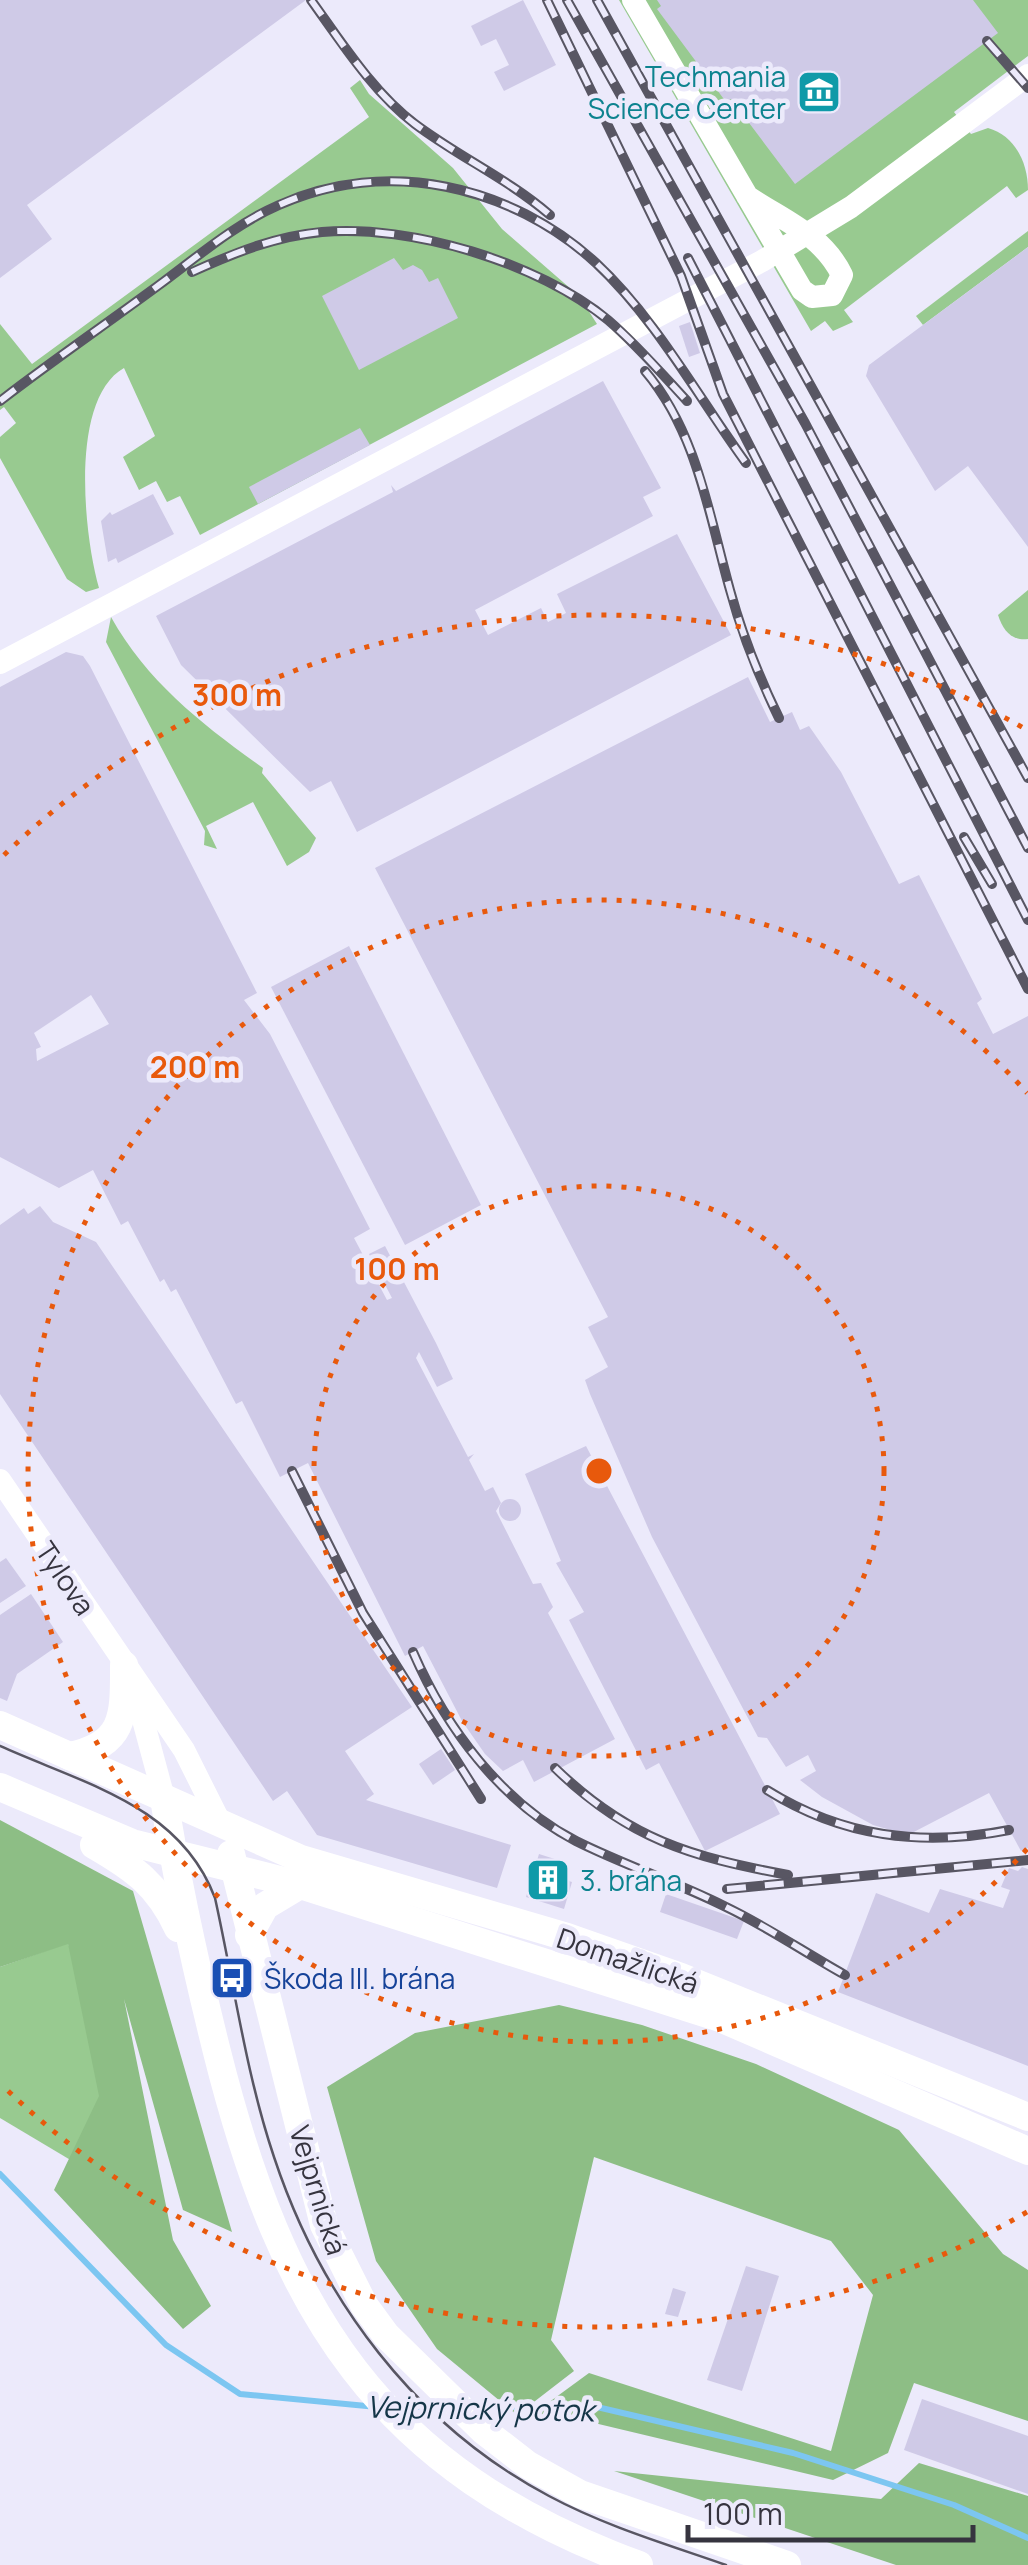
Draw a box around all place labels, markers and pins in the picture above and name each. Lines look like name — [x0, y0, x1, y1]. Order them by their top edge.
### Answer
place label: Techmania Science Center — [588, 57, 786, 127]
museum icon: Techmania Science Center — [796, 69, 842, 115]
centre of rings — [581, 1453, 617, 1489]
building icon: 3. brána — [525, 1857, 571, 1903]
place label: 3. brána — [580, 1861, 682, 1899]
bus stop icon: Škoda III. brána — [209, 1955, 255, 2001]
place label: Škoda III. brána — [264, 1959, 455, 1997]

